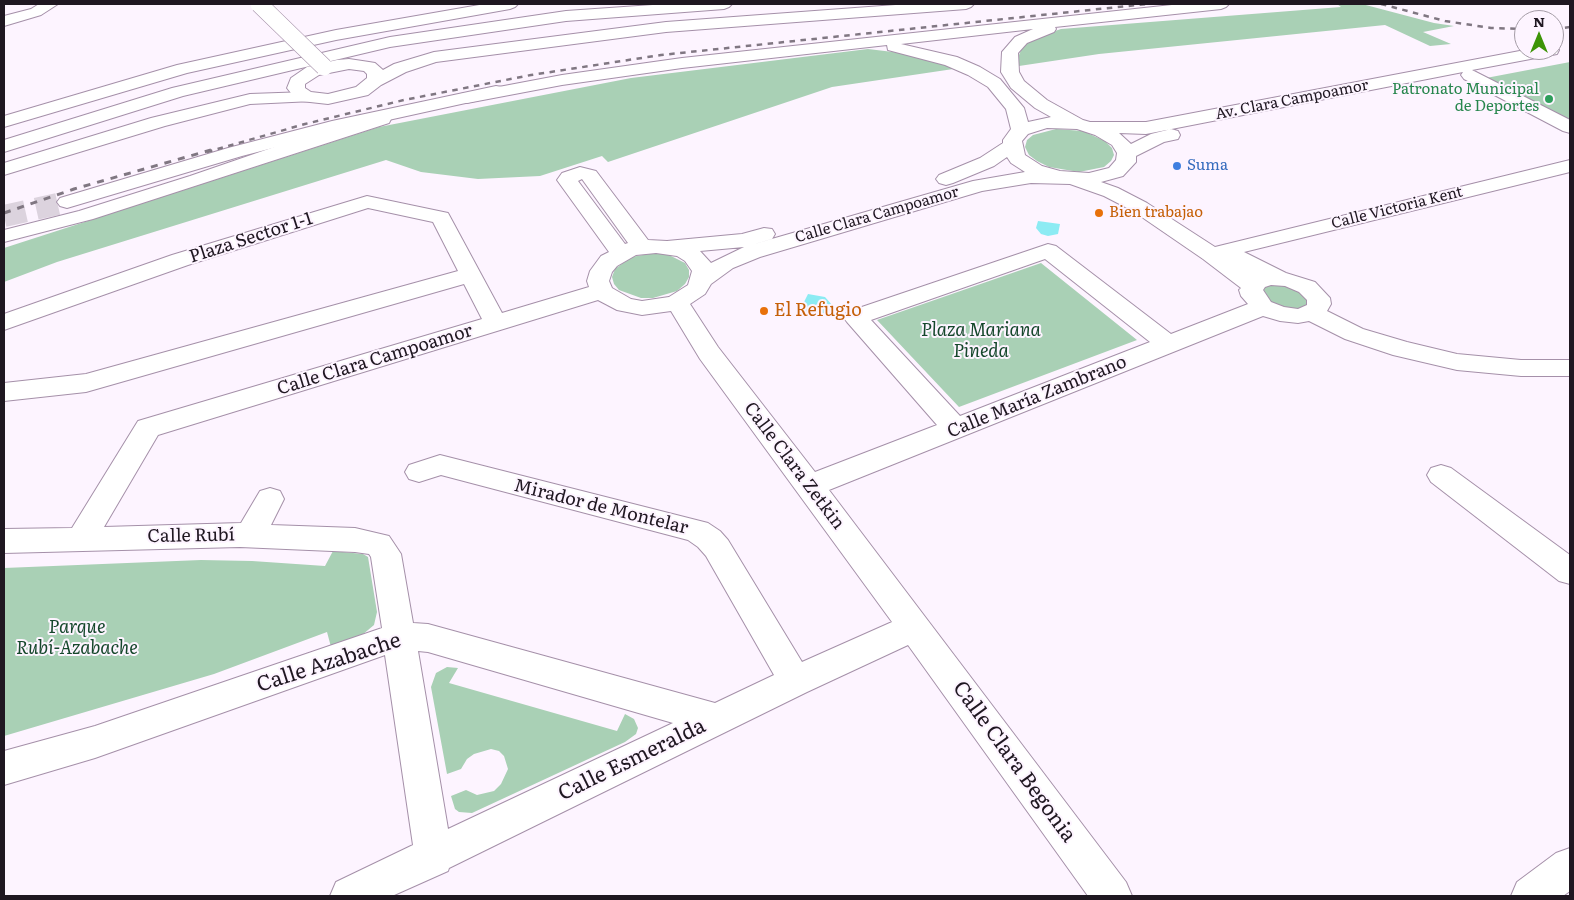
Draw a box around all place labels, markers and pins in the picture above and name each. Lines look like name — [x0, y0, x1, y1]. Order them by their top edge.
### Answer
place label: Patronato Municipal de Deportes — [1392, 81, 1539, 116]
marker: Patronato Municipal de Deportes — [1543, 93, 1555, 105]
place label: Suma — [1187, 157, 1228, 175]
marker: Suma — [1171, 160, 1183, 172]
place label: Bien trabajao — [1109, 204, 1203, 222]
marker: Bien trabajao — [1093, 207, 1105, 219]
place label: El Refugio — [774, 300, 862, 322]
marker: El Refugio — [758, 305, 770, 317]

